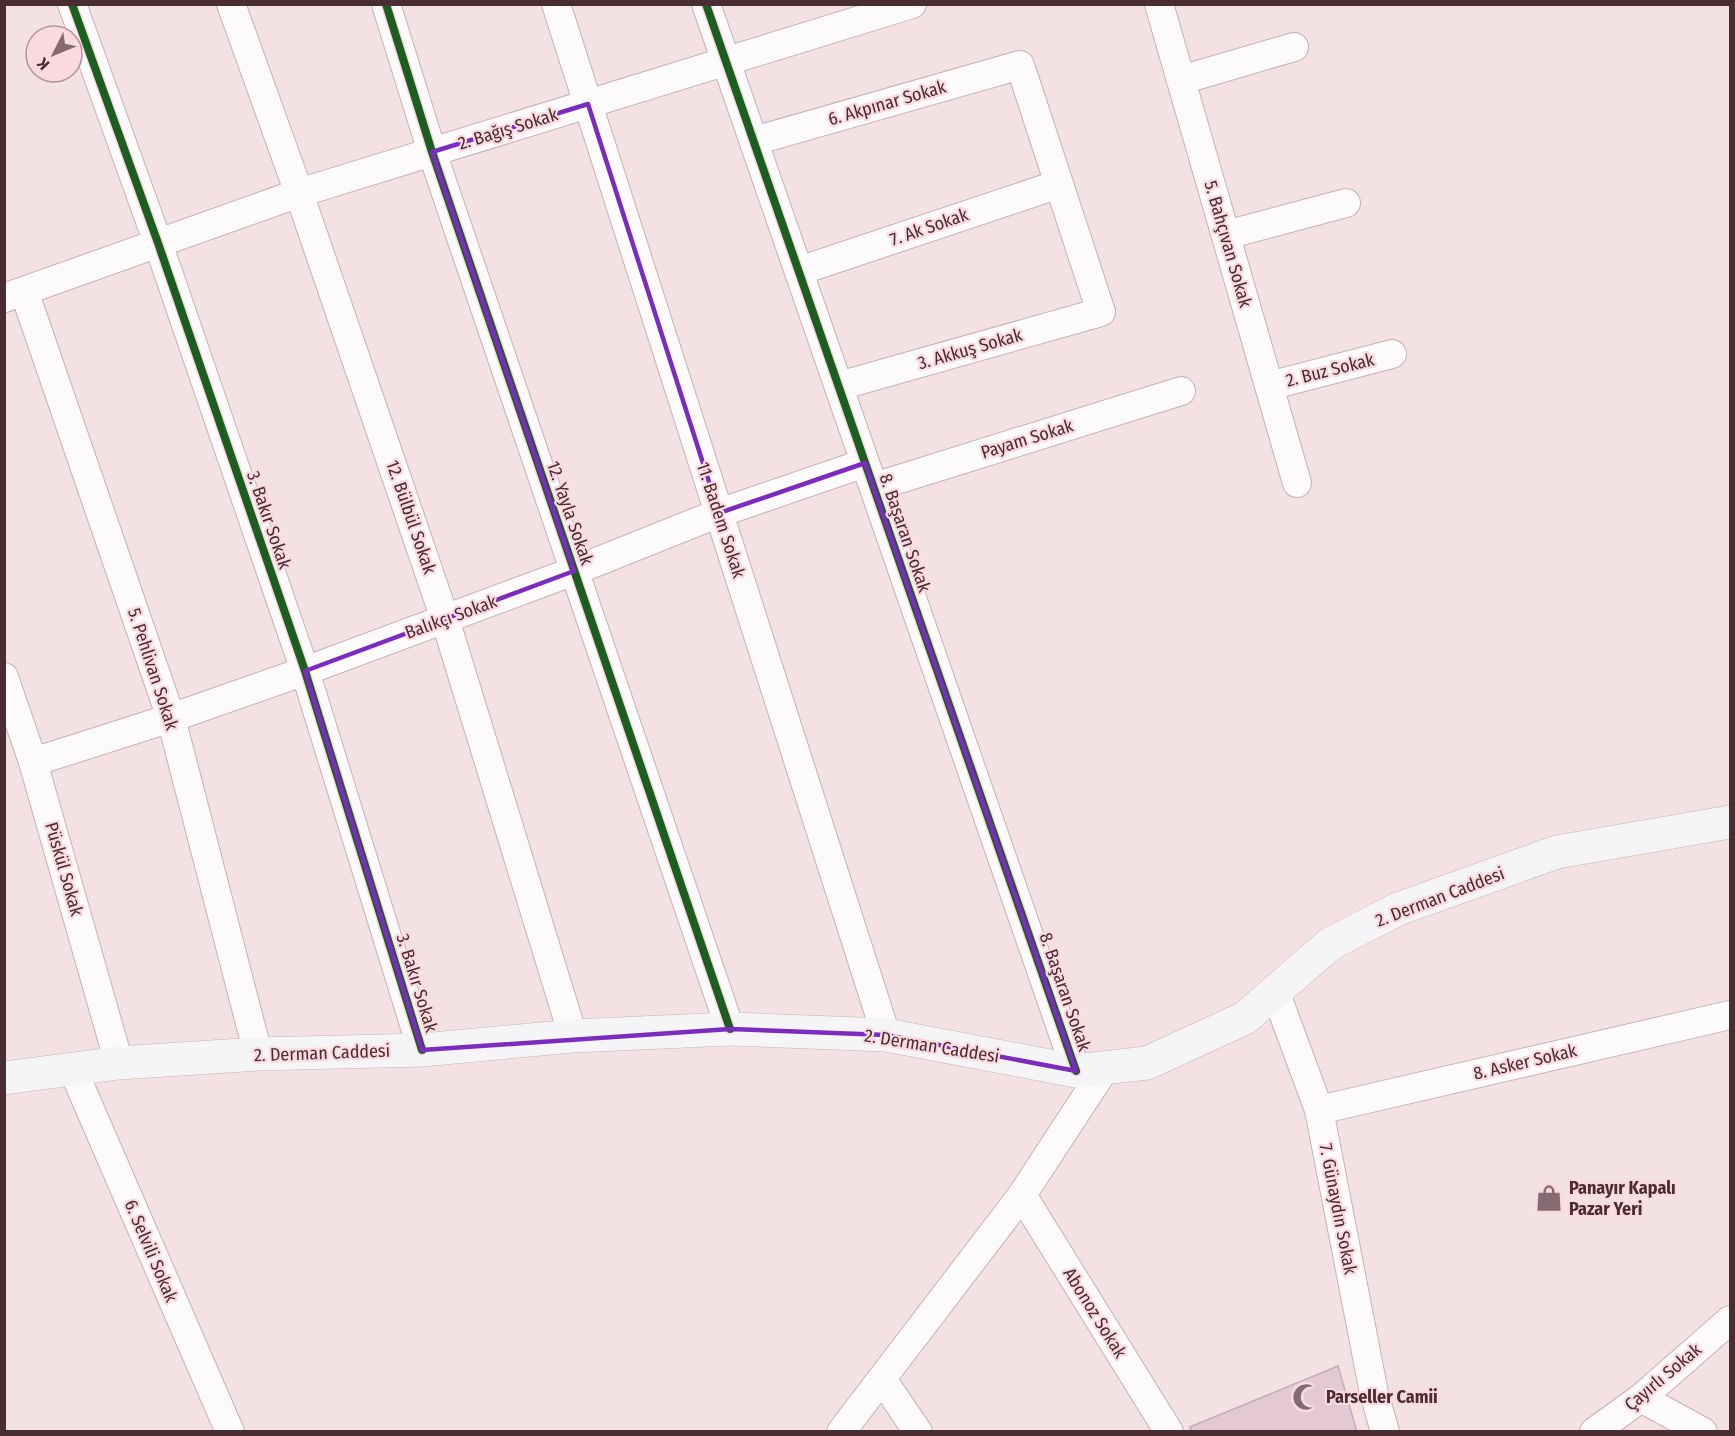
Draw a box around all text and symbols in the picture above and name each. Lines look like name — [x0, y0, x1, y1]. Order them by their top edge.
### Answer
north arrow — [24, 24, 84, 84]
text: K — [33, 53, 54, 74]
street label: 6. Akpınar Sokak — [826, 76, 949, 130]
street label: 2. Bağış Sokak — [455, 103, 561, 155]
street label: 5. Bahçıvan Sokak — [1199, 178, 1257, 310]
street label: 7. Ak Sokak — [887, 203, 972, 251]
street label: 3. Akkuş Sokak — [915, 323, 1025, 374]
street label: 2. Buz Sokak — [1284, 348, 1377, 392]
street label: Payam Sokak — [978, 414, 1076, 463]
street label: 12. Bülbül Sokak — [381, 457, 441, 577]
street label: 12. Yayla Sokak — [542, 458, 598, 568]
street label: 11. Badem Sokak — [692, 459, 750, 581]
street label: 3. Bakır Sokak — [242, 468, 296, 572]
street label: 8. Başaran Sokak — [874, 471, 936, 596]
street label: Balıkçı Sokak — [402, 590, 501, 644]
street label: 5. Pehlivan Sokak — [123, 605, 183, 733]
street label: Püskül Sokak — [40, 820, 88, 919]
street label: 2. Derman Caddesi — [1372, 862, 1508, 932]
street label: 8. Başaran Sokak — [1034, 930, 1096, 1055]
street label: 3. Bakır Sokak — [392, 931, 443, 1036]
street label: 2. Derman Caddesi — [863, 1024, 1001, 1068]
street label: 8. Asker Sokak — [1471, 1039, 1579, 1085]
street label: 2. Derman Caddesi — [254, 1040, 390, 1066]
street label: 7. Günaydın Sokak — [1315, 1142, 1362, 1277]
place label: Panayır Kapalı Pazar Yeri — [1569, 1177, 1676, 1220]
shop icon: Panayır Kapalı Pazar Yeri — [1534, 1183, 1564, 1213]
street label: 6. Selvili Sokak — [120, 1196, 183, 1306]
street label: Abonoz Sokak — [1059, 1264, 1132, 1363]
street label: Çayırlı Sokak — [1620, 1338, 1706, 1416]
mosque icon: Parseller Camii — [1291, 1382, 1321, 1412]
place label: Parseller Camii — [1326, 1386, 1438, 1408]

